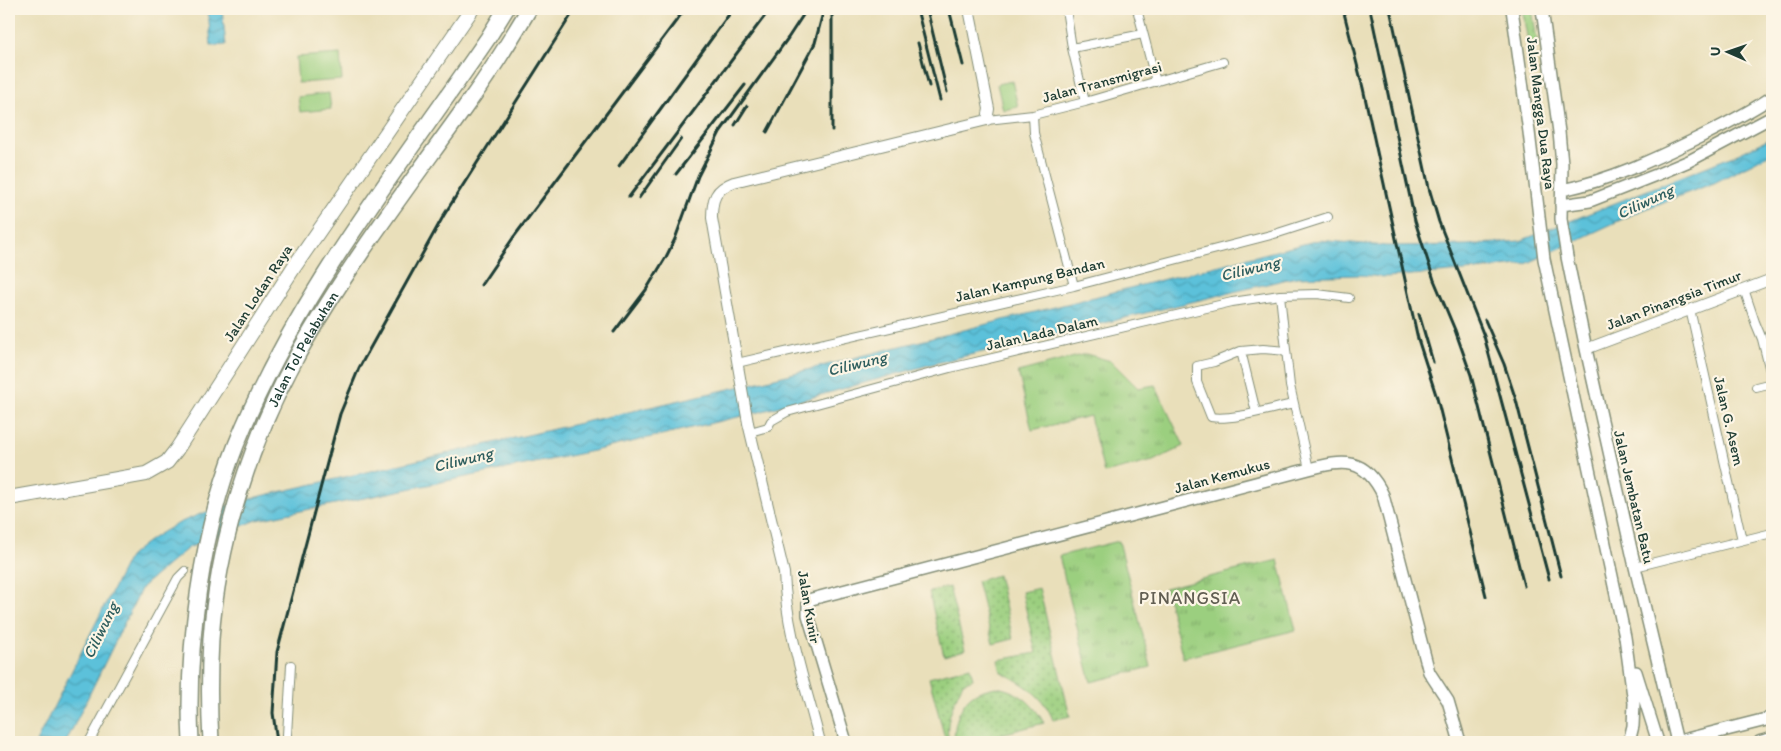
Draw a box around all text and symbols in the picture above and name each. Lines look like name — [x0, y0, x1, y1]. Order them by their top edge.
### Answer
north arrow — [1704, 28, 1754, 78]
street label: Jalan Mangga Dua Raya — [1523, 36, 1559, 191]
text: U — [1707, 47, 1724, 57]
street label: Jalan Transmigrasi — [1040, 57, 1164, 107]
water label: Ciliwung — [1614, 179, 1678, 223]
street label: Jalan Lodan Raya — [220, 241, 296, 345]
water label: Ciliwung — [1219, 252, 1283, 285]
street label: Jalan Kampung Bandan — [954, 254, 1107, 306]
street label: Jalan Pinangsia Timur — [1604, 266, 1744, 334]
street label: Jalan Tol Pelabuhan — [264, 287, 343, 410]
street label: Jalan Lada Dalam — [984, 311, 1100, 355]
water label: Ciliwung — [826, 347, 890, 380]
street label: Jalan G. Asem — [1710, 374, 1748, 468]
street label: Jalan Jembatan Batu — [1610, 428, 1658, 566]
water label: Ciliwung — [432, 443, 496, 476]
street label: Jalan Kemukus — [1172, 455, 1272, 497]
street label: Jalan Kunir — [794, 569, 824, 645]
district label: PINANGSIA — [1139, 587, 1241, 609]
water label: Ciliwung — [79, 597, 123, 661]

